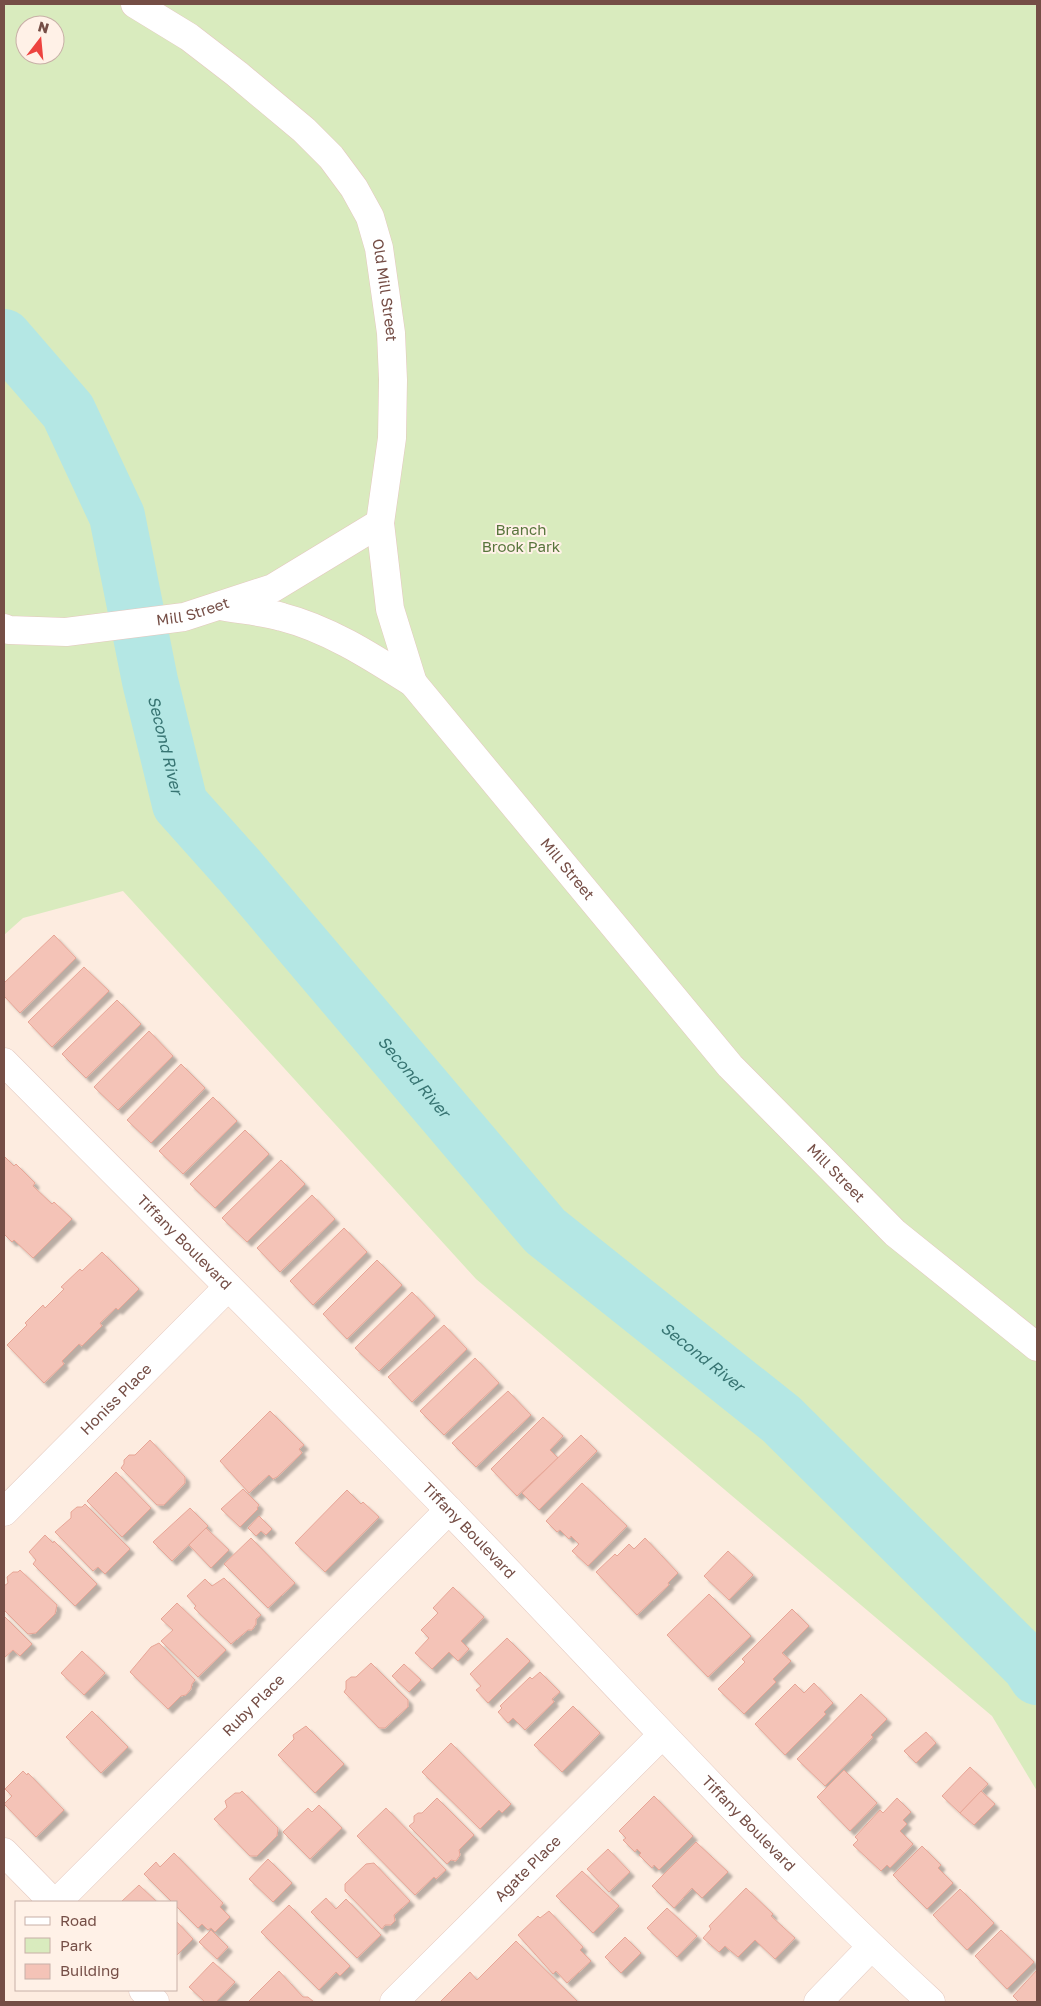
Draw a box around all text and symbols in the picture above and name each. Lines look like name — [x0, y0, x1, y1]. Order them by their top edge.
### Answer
north arrow — [15, 15, 65, 65]
text: N — [36, 17, 51, 37]
street label: Old Mill Street — [369, 236, 401, 342]
park label: Branch Brook Park — [482, 520, 561, 555]
street label: Mill Street — [155, 593, 231, 628]
water label: Second River — [144, 694, 188, 799]
street label: Mill Street — [537, 834, 599, 903]
water label: Second River — [374, 1032, 456, 1124]
street label: Mill Street — [804, 1139, 869, 1205]
street label: Tiffany Boulevard — [134, 1191, 236, 1293]
water label: Second River — [657, 1317, 751, 1398]
street label: Honiss Place — [76, 1359, 155, 1438]
street label: Tiffany Boulevard — [419, 1478, 520, 1582]
street label: Ruby Place — [218, 1670, 288, 1739]
street label: Tiffany Boulevard — [699, 1771, 800, 1874]
street label: Agate Place — [490, 1831, 564, 1905]
legend — [15, 1901, 178, 1991]
text: Road — [60, 1911, 97, 1929]
text: Park — [60, 1936, 93, 1954]
text: Building — [60, 1961, 120, 1979]

